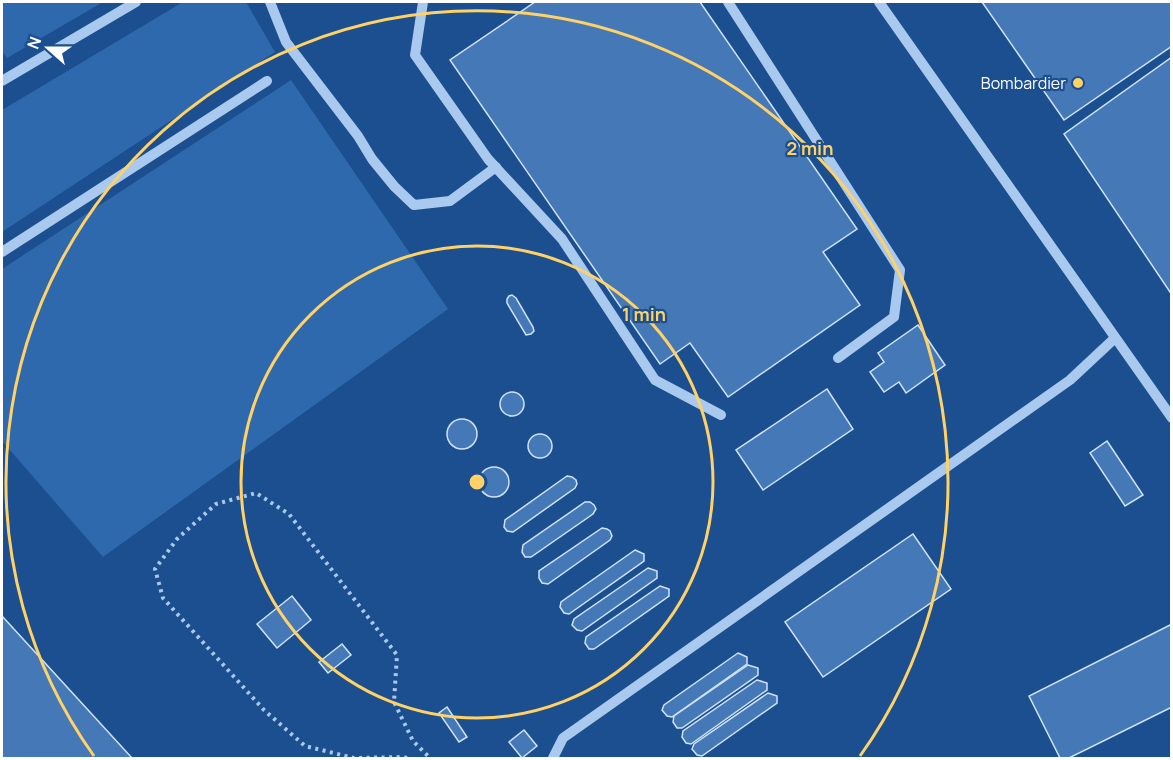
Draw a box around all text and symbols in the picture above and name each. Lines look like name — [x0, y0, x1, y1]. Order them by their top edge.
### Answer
north arrow — [18, 18, 78, 78]
text: N — [22, 33, 46, 52]
place label: Bombardier — [981, 72, 1066, 94]
marker: Bombardier — [1071, 76, 1085, 90]
text: 2 min — [787, 136, 833, 160]
text: 1 min — [622, 302, 666, 326]
centre of rings — [467, 472, 487, 492]

